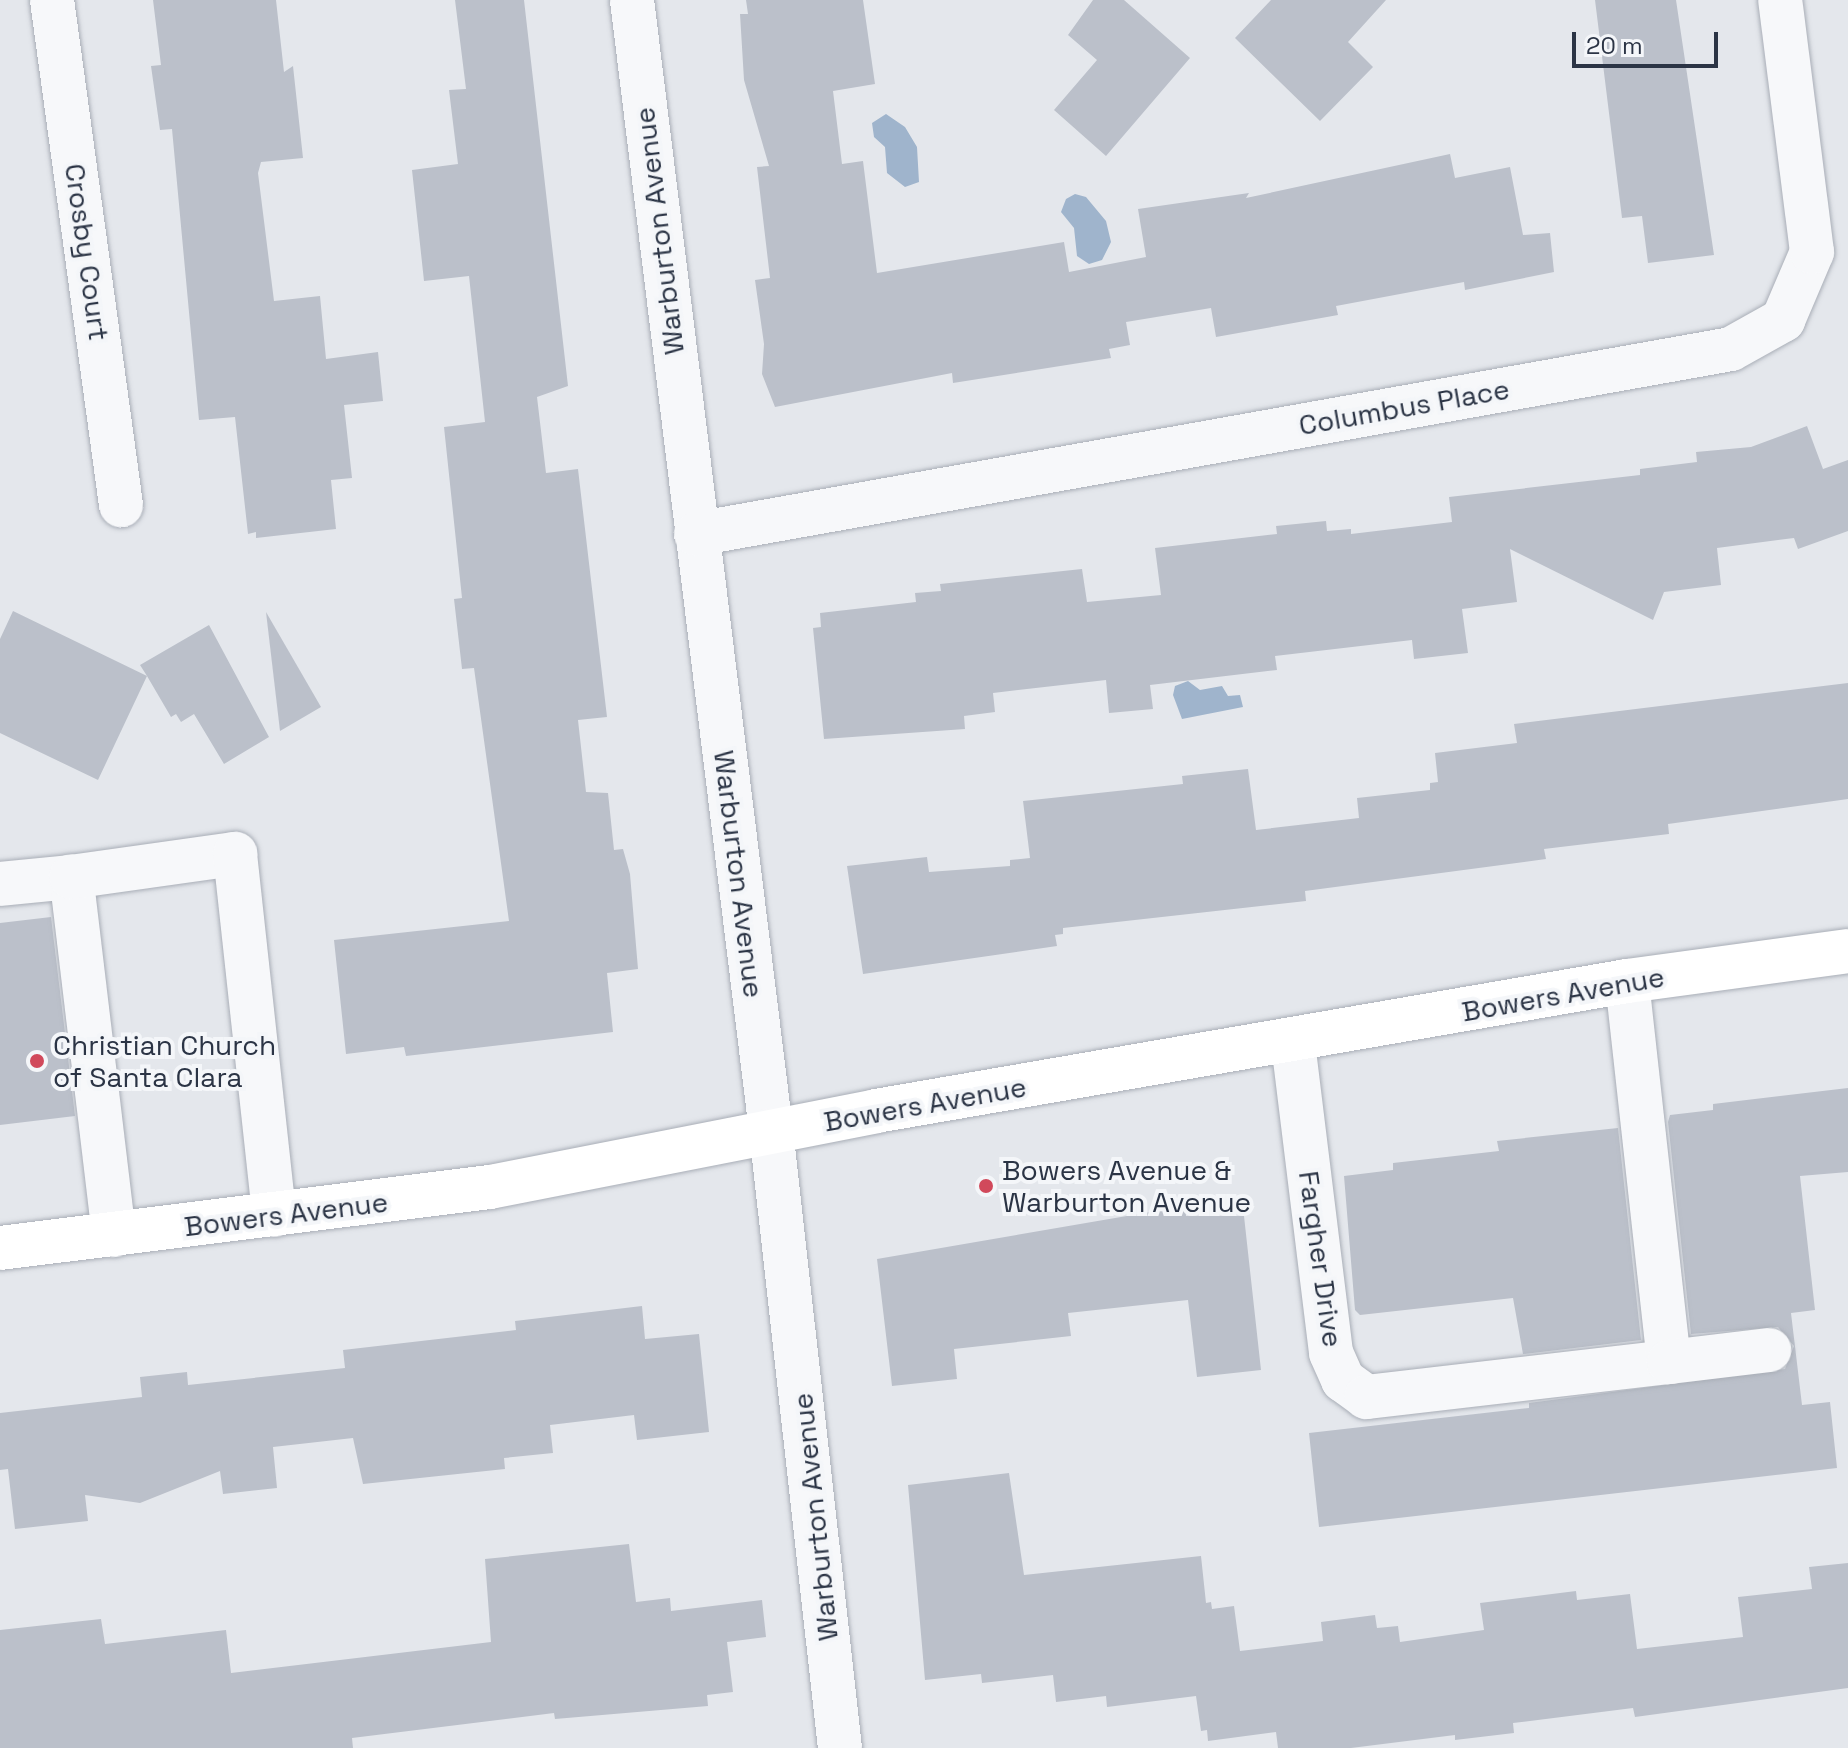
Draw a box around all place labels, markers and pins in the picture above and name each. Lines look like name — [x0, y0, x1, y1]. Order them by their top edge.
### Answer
place label: Christian Church of Santa Clara — [53, 1028, 276, 1094]
marker: Christian Church of Santa Clara — [28, 1052, 46, 1070]
place label: Bowers Avenue & Warburton Avenue — [1002, 1153, 1252, 1219]
marker: Bowers Avenue & Warburton Avenue — [977, 1177, 995, 1195]

